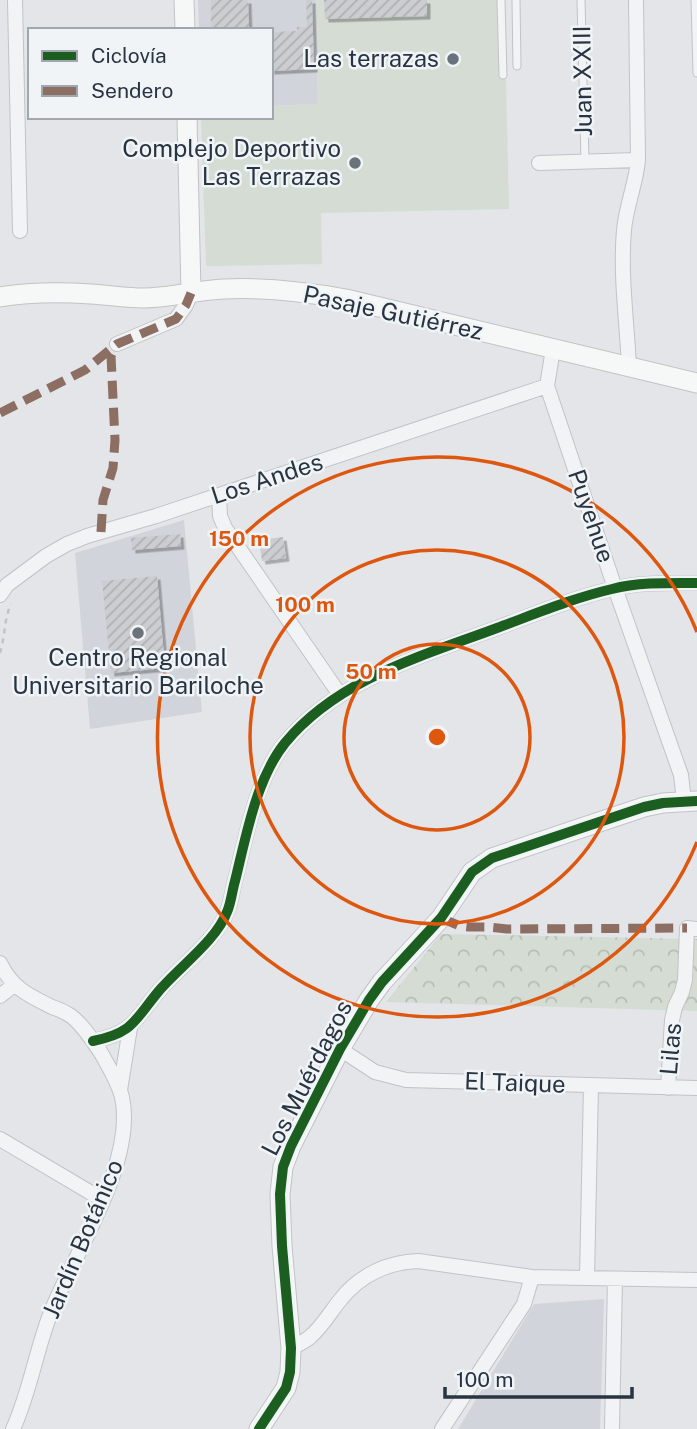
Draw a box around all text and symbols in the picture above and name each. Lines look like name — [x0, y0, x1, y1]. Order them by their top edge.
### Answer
street label: Juan XXIII — [567, 25, 597, 137]
legend — [28, 28, 273, 119]
text: Ciclovía — [91, 43, 167, 68]
place label: Las terrazas — [303, 44, 439, 72]
marker: Las terrazas — [445, 51, 461, 67]
text: Sendero — [91, 78, 173, 103]
place label: Complejo Deportivo Las Terrazas — [122, 134, 341, 190]
marker: Complejo Deportivo Las Terrazas — [347, 155, 363, 171]
street label: Pasaje Gutiérrez — [301, 279, 486, 345]
street label: Los Andes — [207, 447, 326, 509]
street label: Puyehue — [563, 465, 621, 566]
text: 150 m — [209, 526, 269, 551]
text: 100 m — [275, 592, 335, 617]
marker: Centro Regional Universitario Bariloche — [130, 625, 146, 641]
place label: Centro Regional Universitario Bariloche — [12, 643, 264, 699]
text: 50 m — [345, 659, 397, 684]
centre of rings — [425, 725, 449, 749]
street label: Los Muérdagos — [255, 995, 357, 1160]
street label: Lilas — [654, 1022, 686, 1076]
street label: El Taique — [464, 1066, 566, 1098]
street label: Jardín Botánico — [36, 1155, 128, 1322]
scale bar — [445, 1356, 632, 1400]
text: 100 m — [456, 1367, 513, 1392]

